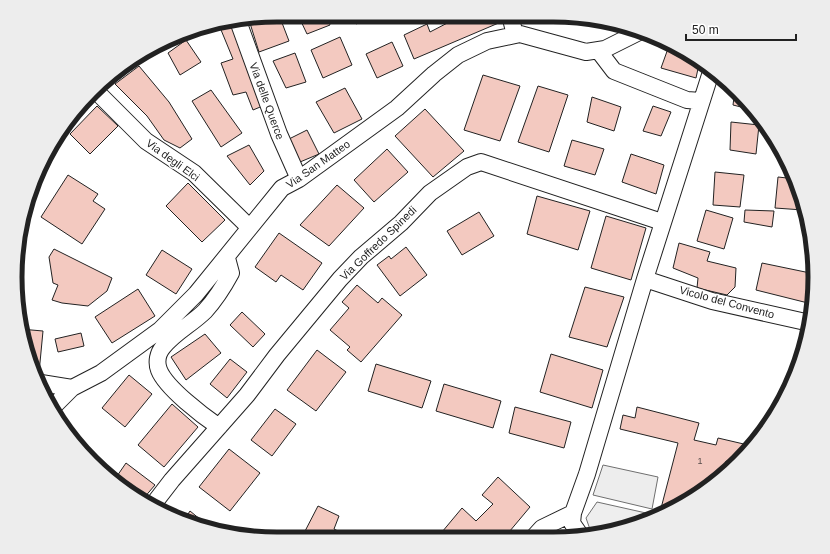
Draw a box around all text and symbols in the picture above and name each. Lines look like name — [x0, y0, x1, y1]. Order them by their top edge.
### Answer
scale bar — [686, 16, 796, 42]
text: 50 m — [692, 23, 719, 37]
street label: Via delle Querce — [247, 61, 287, 141]
street label: Via degli Elci — [144, 137, 202, 183]
street label: Via San Matteo — [284, 138, 352, 190]
street label: Via Goffredo Spinedi — [337, 204, 419, 282]
street label: Vicolo del Convento — [678, 284, 776, 320]
house number: 1 — [697, 456, 703, 466]

